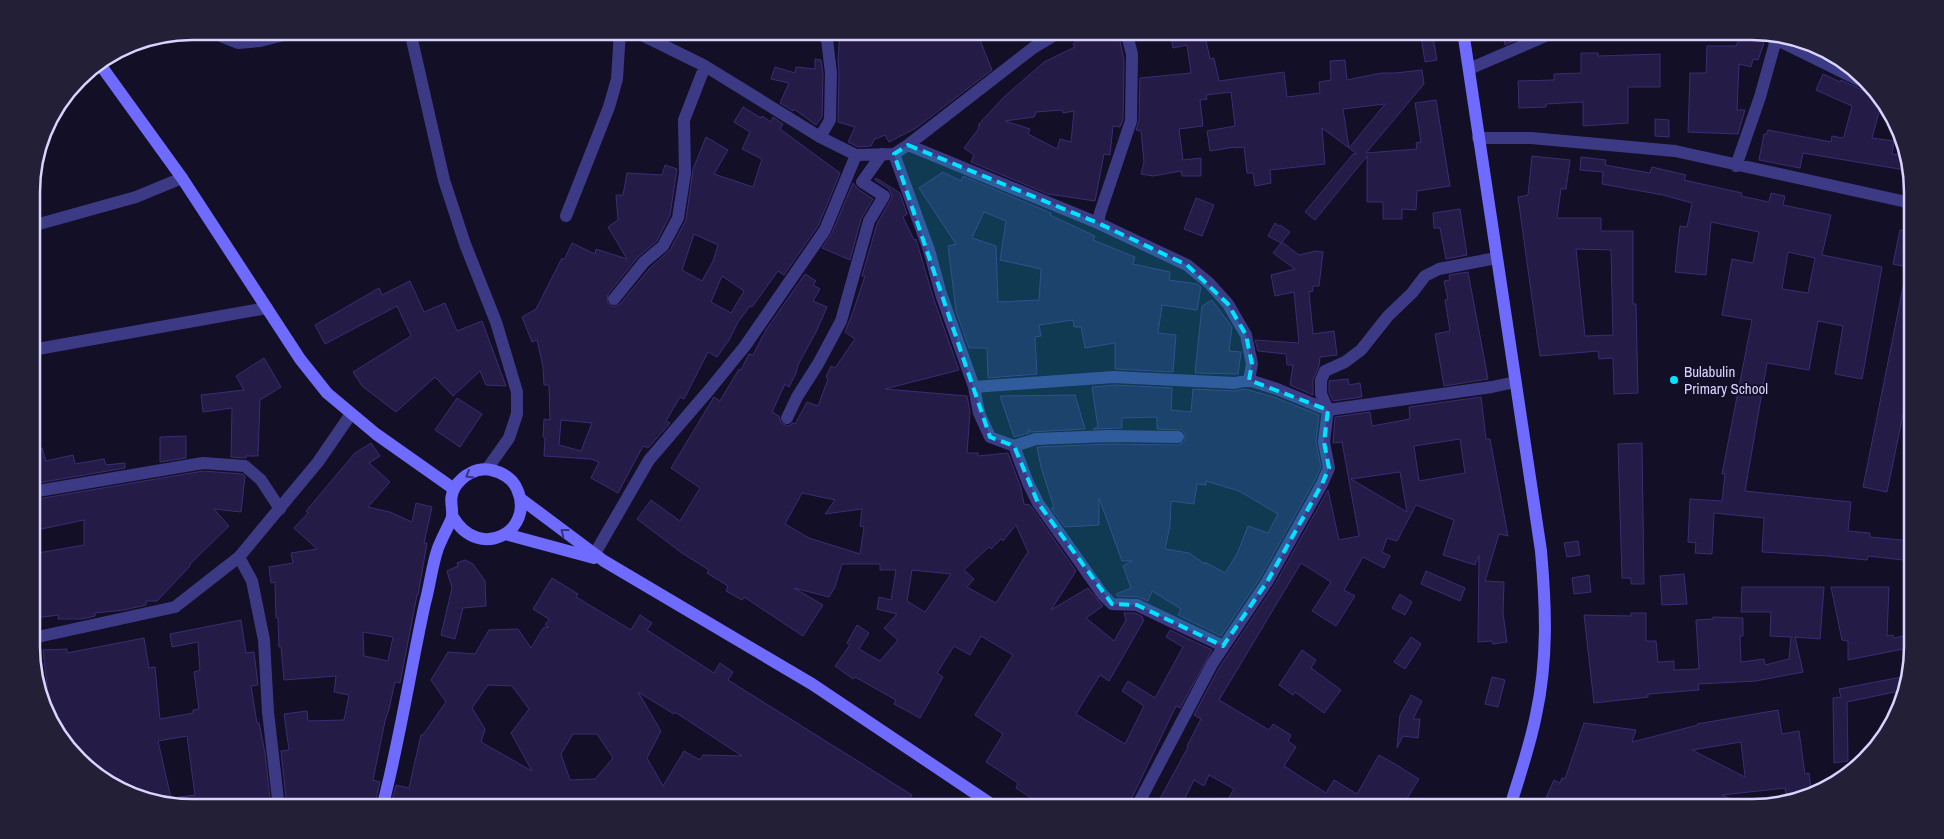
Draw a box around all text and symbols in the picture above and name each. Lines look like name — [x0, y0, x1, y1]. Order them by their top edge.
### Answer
place label: Bulabulin Primary School — [1684, 361, 1768, 399]
marker: Bulabulin Primary School — [1668, 374, 1680, 386]
one-way arrow — [466, 469, 475, 479]
one-way arrow — [560, 529, 570, 538]

